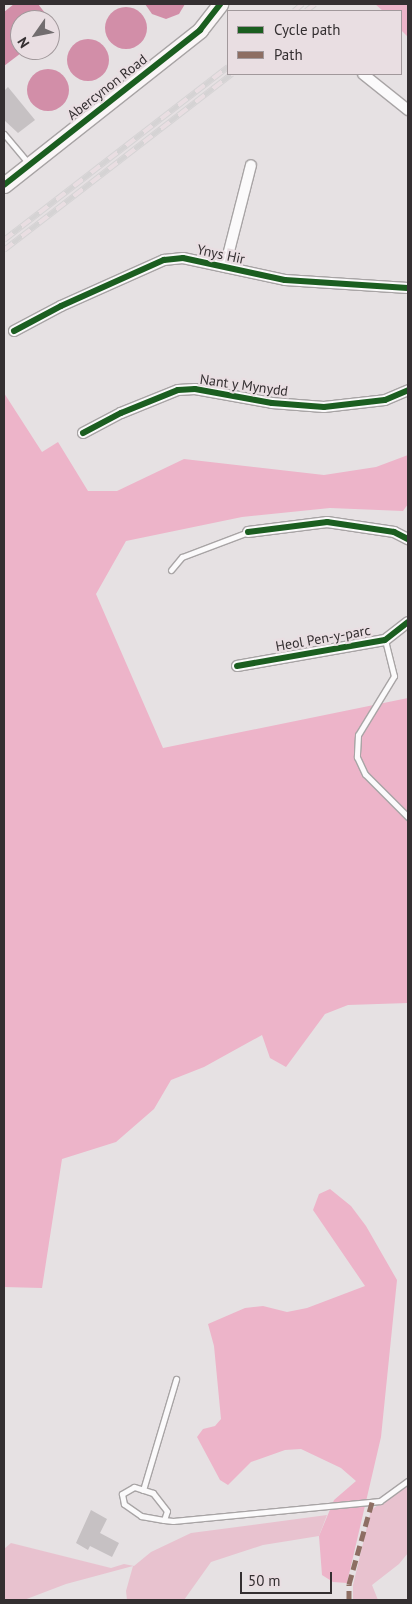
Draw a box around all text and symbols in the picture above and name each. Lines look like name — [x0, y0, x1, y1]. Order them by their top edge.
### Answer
north arrow — [10, 10, 60, 60]
legend — [227, 10, 402, 75]
text: Cycle path — [274, 20, 340, 39]
text: N — [13, 34, 33, 51]
text: Path — [274, 45, 303, 64]
street label: Abercynon Road — [64, 51, 150, 123]
street label: Ynys Hir — [196, 241, 246, 267]
street label: Nant y Mynydd — [198, 370, 290, 400]
street label: Heol Pen-y-parc — [274, 621, 372, 655]
scale bar — [242, 1562, 334, 1594]
text: 50 m — [248, 1571, 281, 1590]

